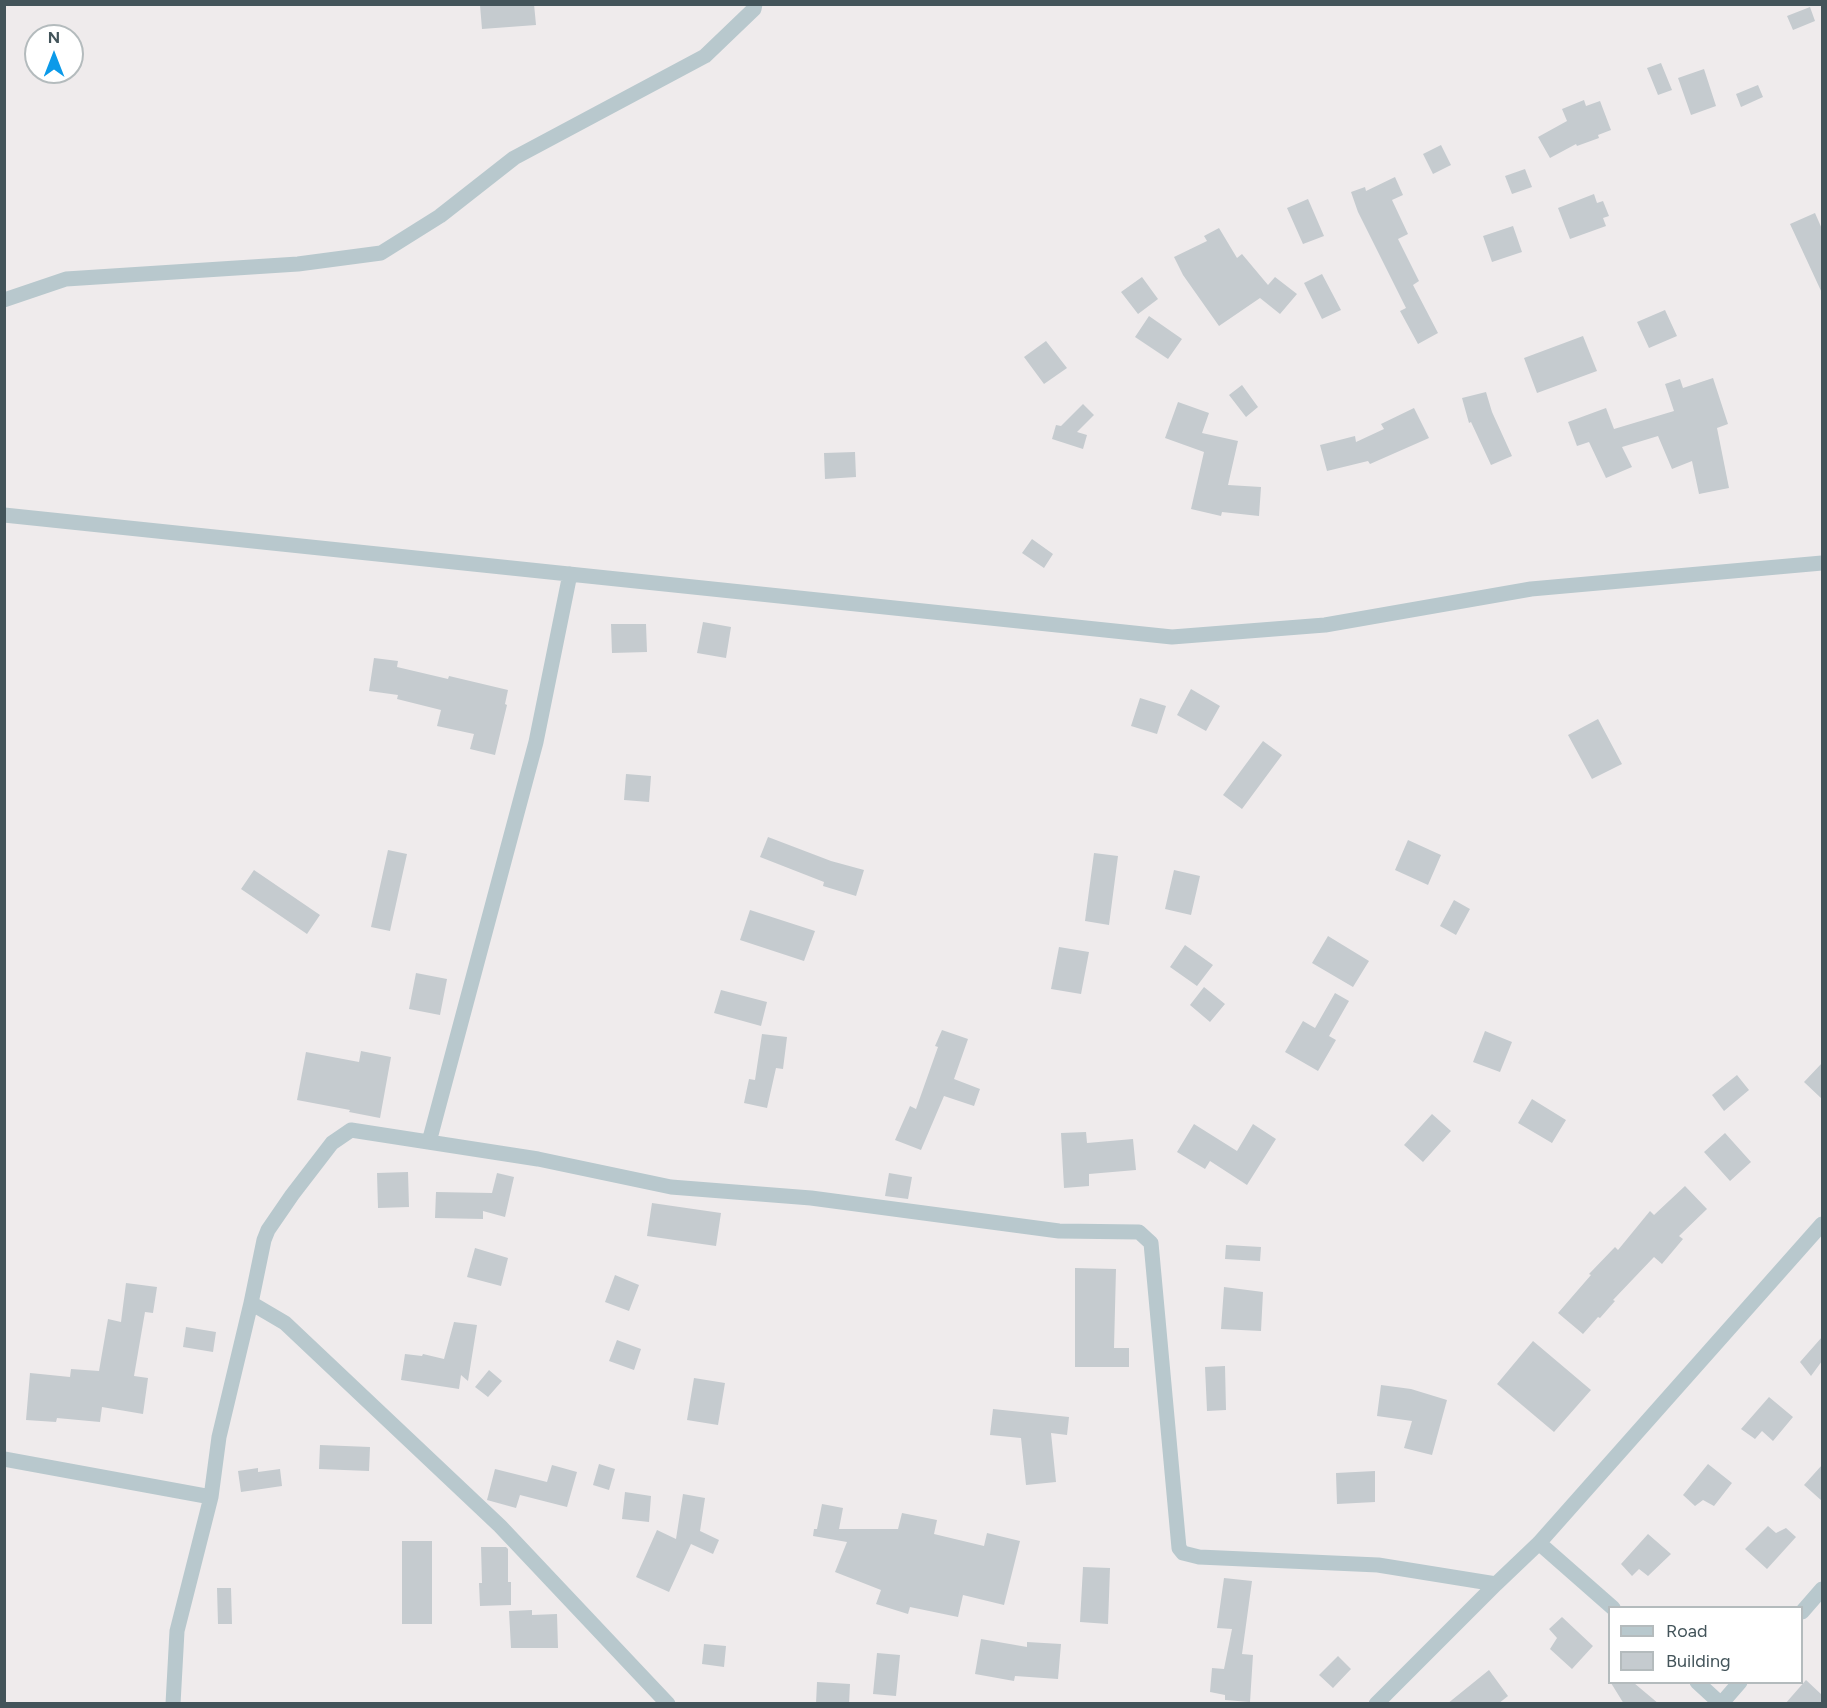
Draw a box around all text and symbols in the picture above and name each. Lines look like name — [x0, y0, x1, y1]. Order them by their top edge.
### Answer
north arrow — [24, 24, 84, 84]
text: N — [48, 28, 60, 47]
legend — [1608, 1606, 1803, 1684]
text: Road — [1666, 1620, 1707, 1642]
text: Building — [1666, 1650, 1731, 1672]

